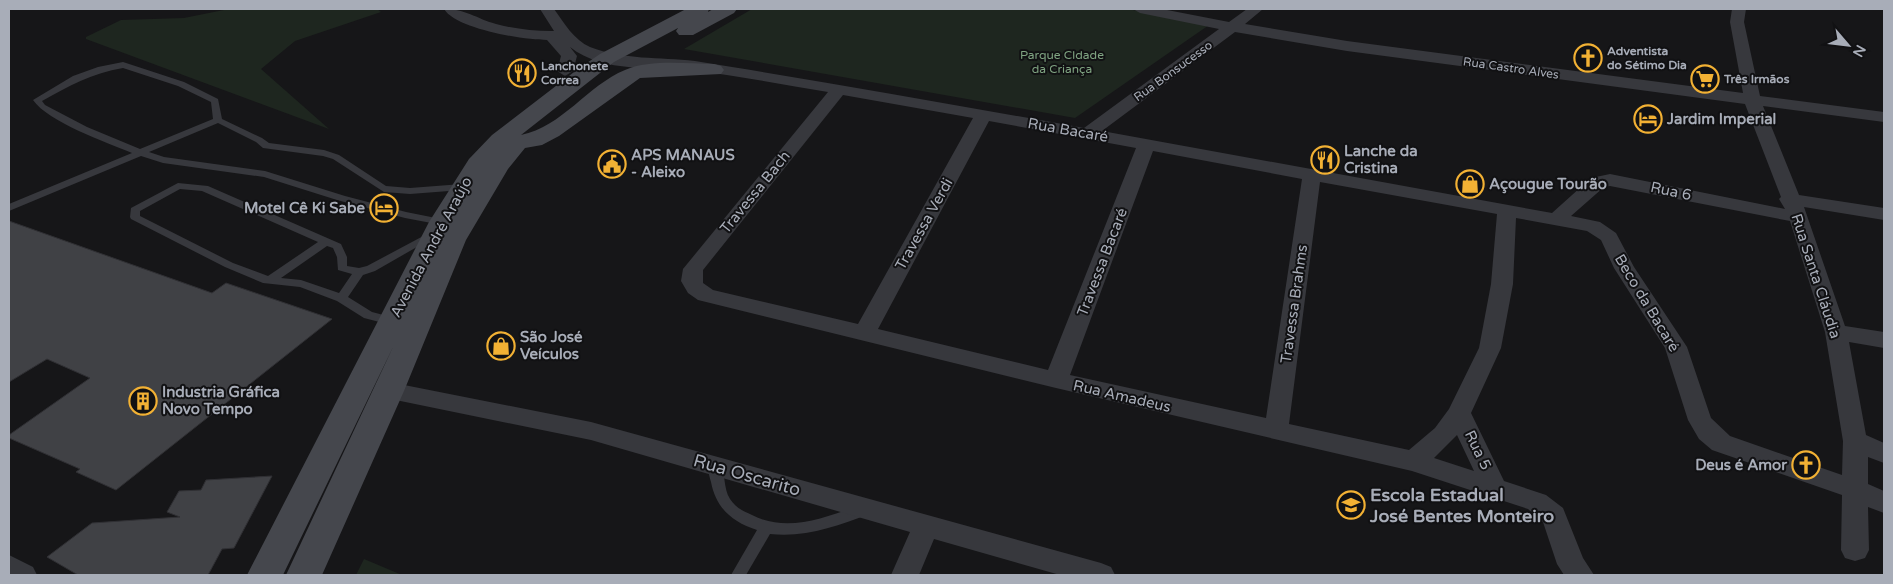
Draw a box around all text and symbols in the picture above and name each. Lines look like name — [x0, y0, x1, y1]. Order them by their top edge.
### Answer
north arrow — [1823, 20, 1873, 70]
street label: Rua Bonsucesso — [1131, 38, 1215, 104]
text: N — [1849, 42, 1869, 60]
church icon: Adventista do Sétimo Dia — [1573, 43, 1603, 73]
place label: Adventista do Sétimo Dia — [1607, 44, 1687, 72]
park label: Parque CIdade da Criança — [1020, 48, 1104, 76]
street label: Rua Castro Alves — [1462, 54, 1560, 82]
restaurant icon: Lanchonete Correa — [507, 58, 537, 88]
place label: Lanchonete Correa — [541, 59, 609, 87]
supermarket icon: Três Irmãos — [1690, 64, 1720, 94]
place label: Três Irmãos — [1723, 72, 1790, 86]
hotel icon: Jardim Imperial — [1633, 104, 1663, 134]
place label: Jardim Imperial — [1666, 110, 1776, 129]
street label: Rua Bacaré — [1026, 114, 1110, 146]
place label: Lanche da Cristina — [1344, 142, 1418, 177]
restaurant icon: Lanche da Cristina — [1310, 145, 1340, 175]
place label: APS MANAUS - Aleixo — [631, 146, 735, 181]
street label: Travessa Bach — [716, 147, 794, 237]
public building icon: APS MANAUS - Aleixo — [597, 149, 627, 179]
shop icon: Açougue Tourão — [1455, 169, 1485, 199]
street label: Avenida André Araújo — [386, 174, 476, 320]
street label: Travessa Verdi — [891, 175, 957, 273]
place label: Açougue Tourão — [1489, 175, 1607, 194]
street label: Rua 6 — [1649, 178, 1693, 204]
hotel icon: Motel Cê Ki Sabe — [369, 193, 399, 223]
place label: Motel Cê Ki Sabe — [244, 199, 366, 217]
street label: Travessa Bacaré — [1073, 205, 1131, 319]
street label: Rua Santa Cláudia — [1787, 211, 1845, 341]
street label: Travessa Brahms — [1277, 243, 1311, 365]
street label: Beco da Bacaré — [1611, 251, 1683, 355]
place label: São José Veículos — [520, 328, 583, 363]
shop icon: São José Veículos — [486, 331, 516, 361]
street label: Rua Amadeus — [1071, 376, 1173, 416]
place label: Industria Gráfica Novo Tempo — [162, 383, 280, 419]
building icon: Industria Gráfica Novo Tempo — [128, 386, 158, 416]
street label: Rua 5 — [1461, 427, 1495, 473]
street label: Rua Oscarito — [691, 449, 803, 501]
church icon: Deus é Amor — [1791, 450, 1821, 480]
place label: Deus é Amor — [1695, 456, 1787, 474]
place label: Escola Estadual José Bentes Monteiro — [1369, 484, 1554, 527]
school or university icon: Escola Estadual José Bentes Monteiro — [1336, 490, 1366, 520]

